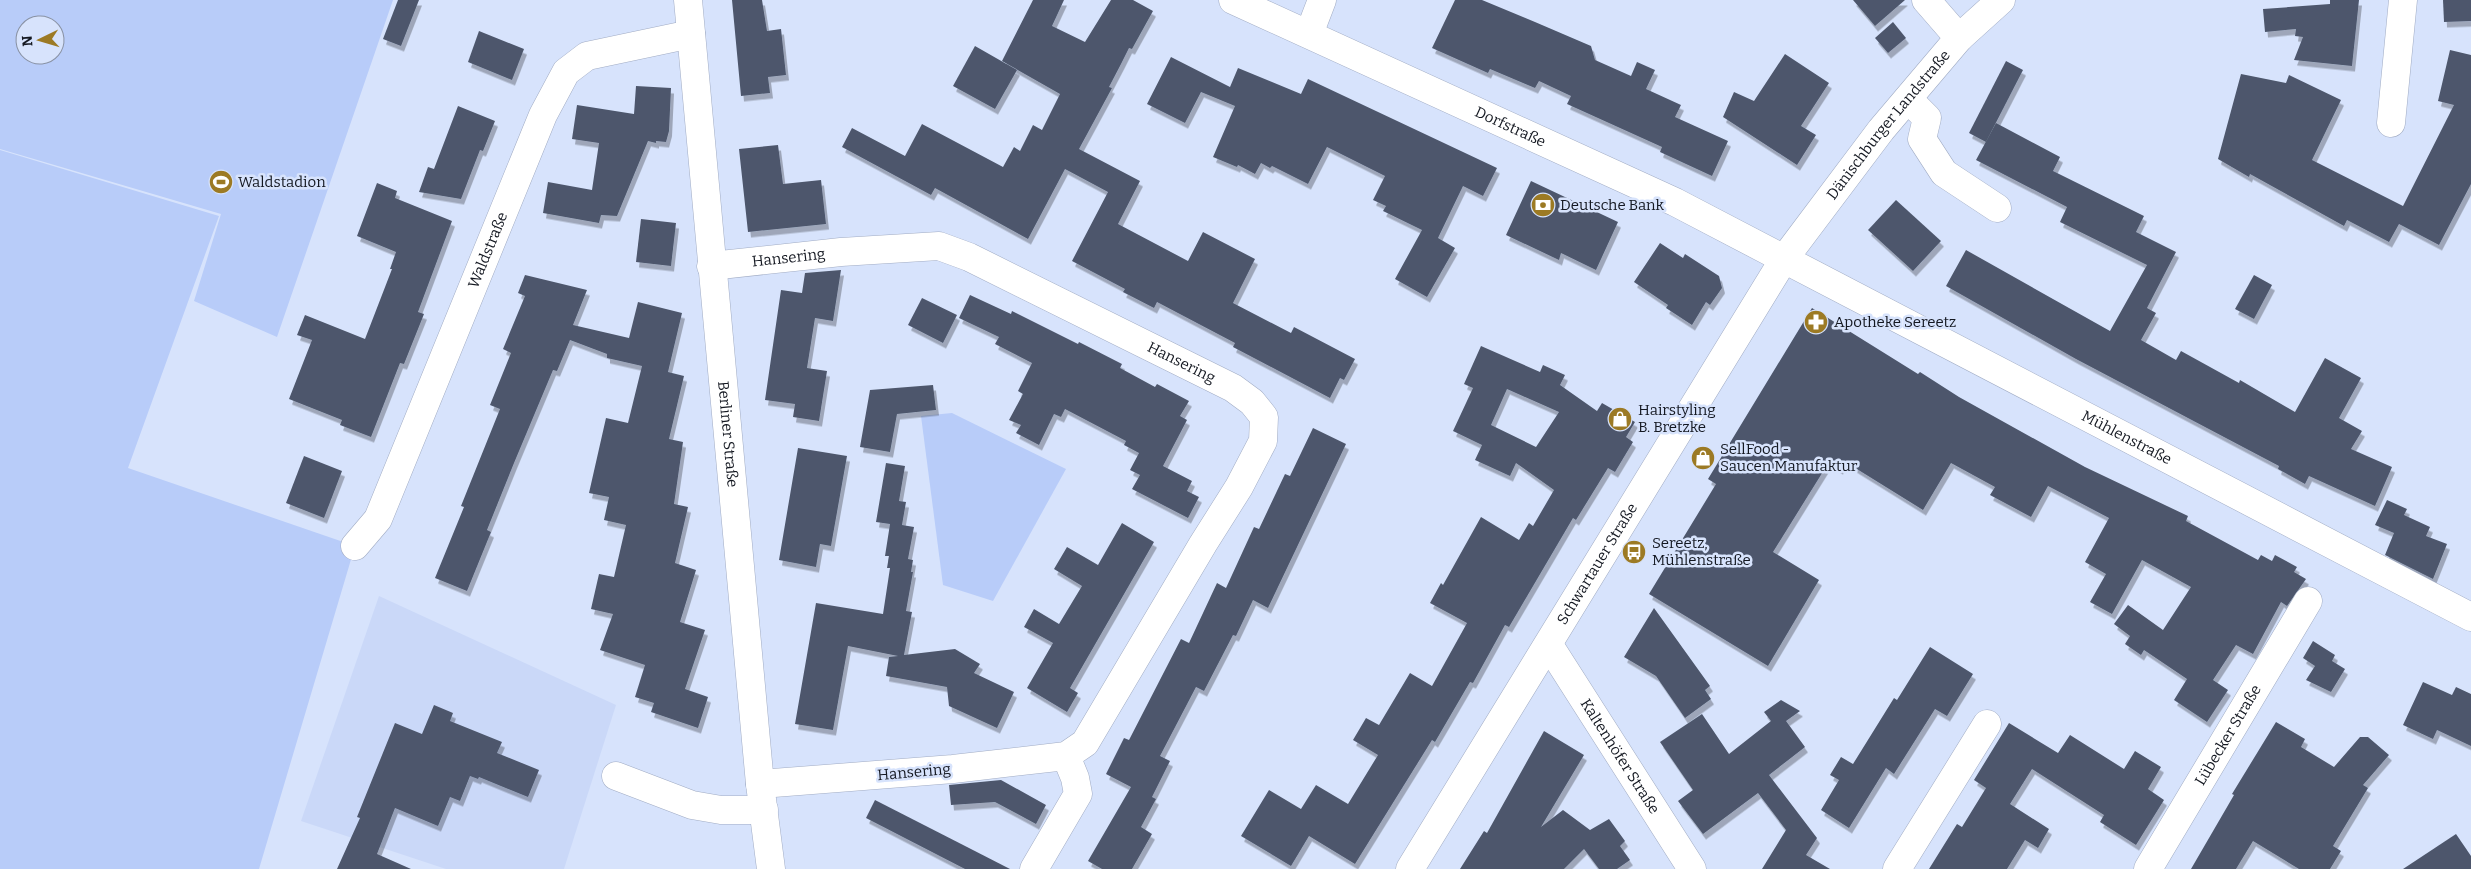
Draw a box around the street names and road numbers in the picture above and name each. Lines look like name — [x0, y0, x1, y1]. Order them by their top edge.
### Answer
street label: Dänischburger Landstraße — [1823, 46, 1954, 203]
street label: Dorfstraße — [1472, 103, 1549, 151]
street label: Waldstraße — [464, 209, 511, 291]
street label: Hansering — [751, 245, 826, 271]
street label: Hansering — [1144, 338, 1218, 387]
street label: Berliner Straße — [714, 380, 742, 488]
street label: Mühlenstraße — [2079, 407, 2175, 468]
street label: Schwartauer Straße — [1553, 500, 1641, 628]
street label: Lübecker Straße — [2191, 681, 2265, 789]
street label: Kaltenhöfer Straße — [1577, 695, 1663, 817]
street label: Hansering — [877, 760, 951, 784]

